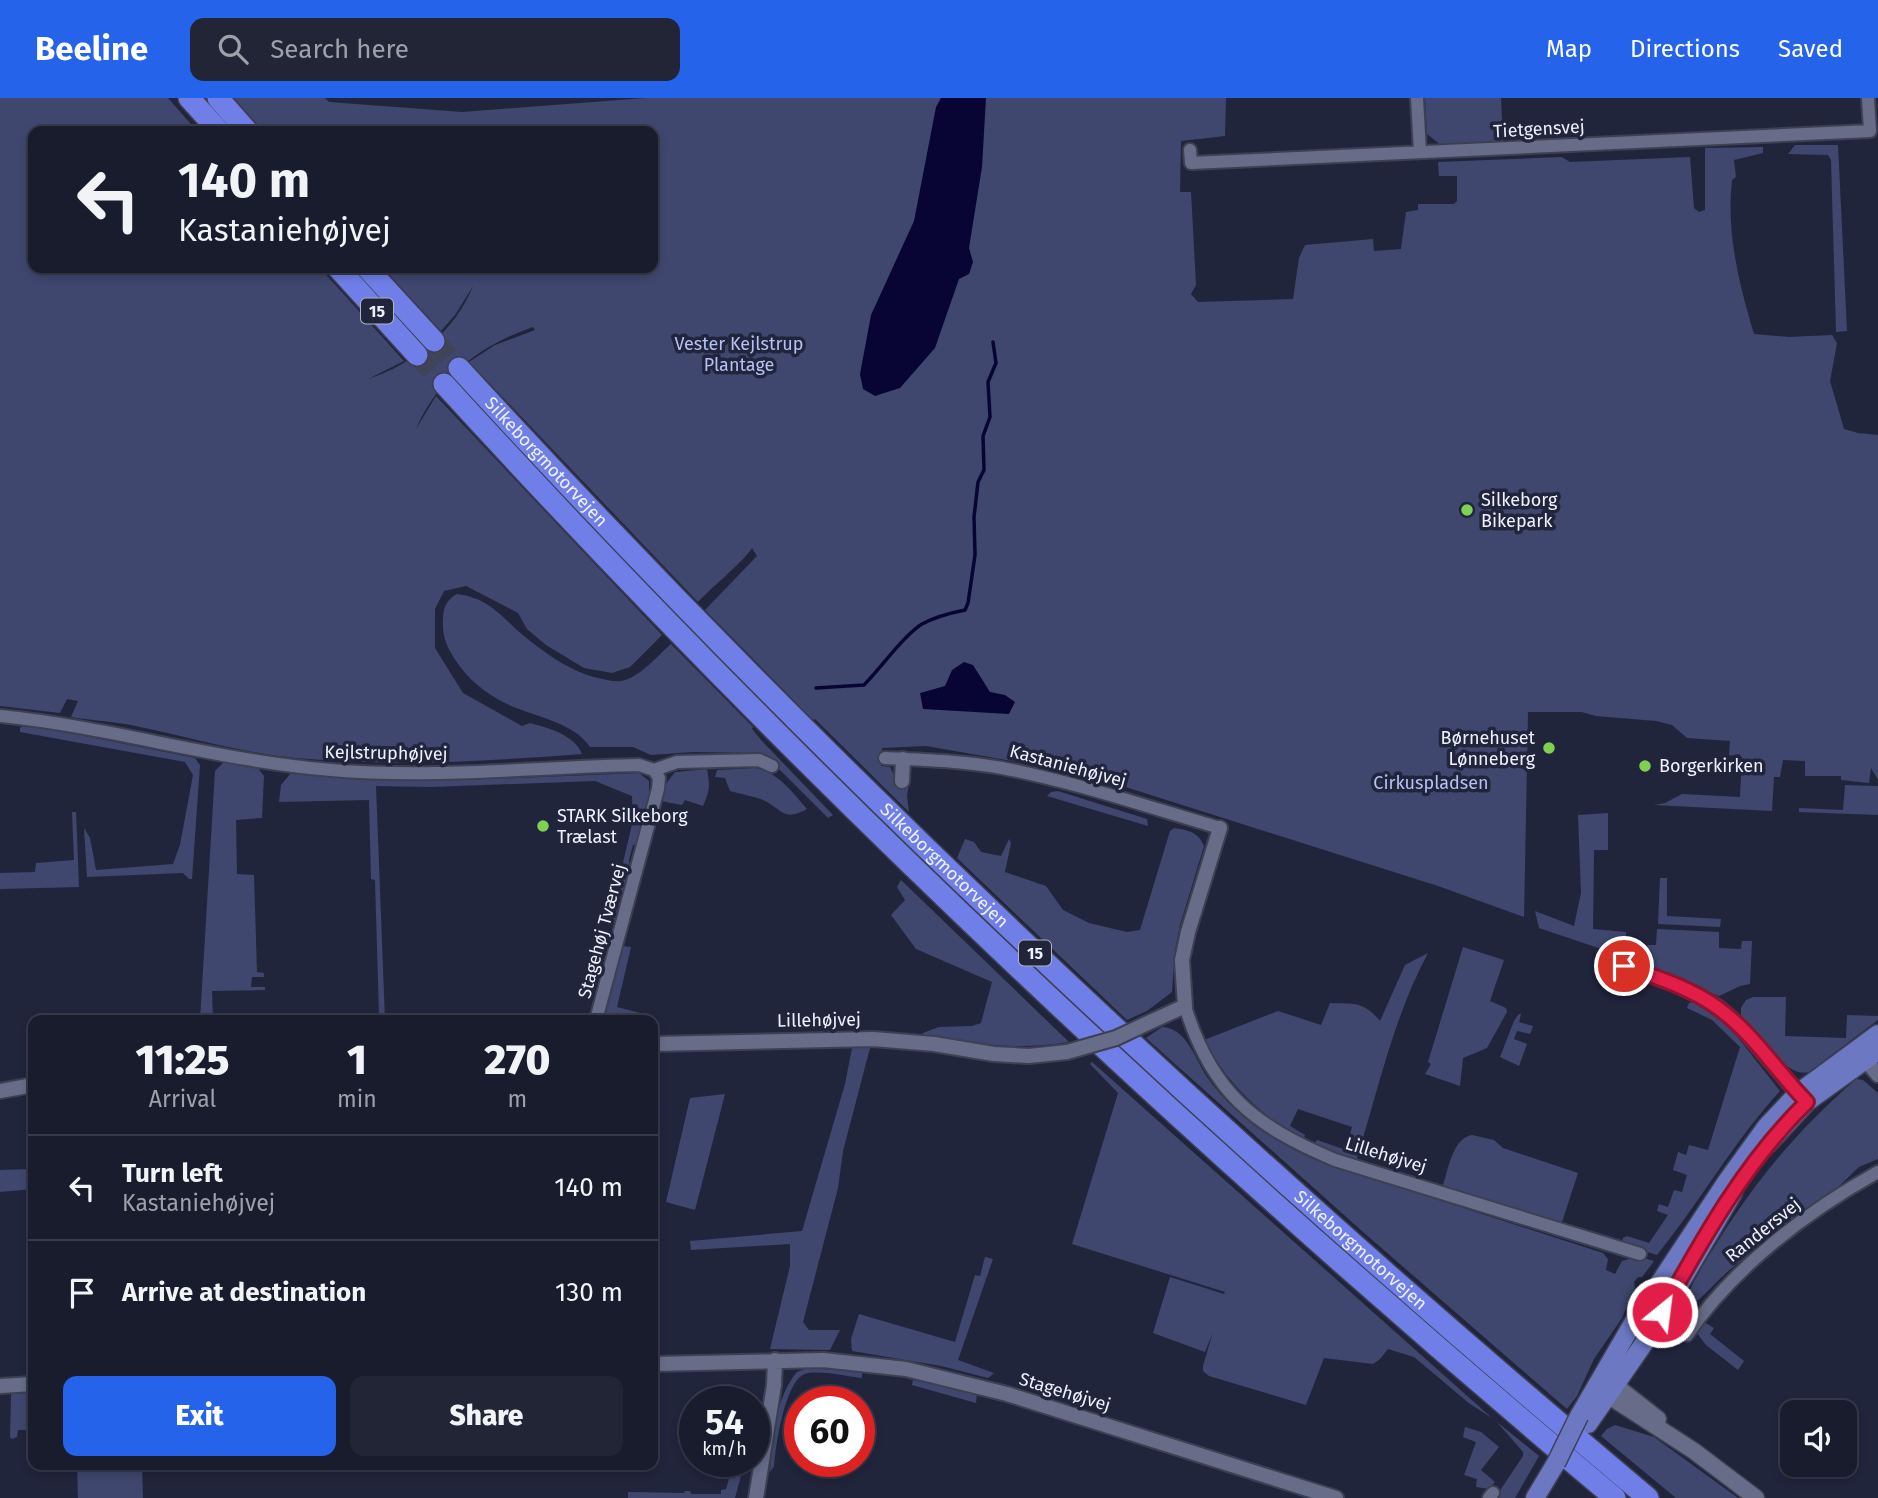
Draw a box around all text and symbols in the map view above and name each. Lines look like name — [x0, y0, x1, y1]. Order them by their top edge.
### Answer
search box — [190, 18, 680, 81]
text: Beeline — [35, 29, 148, 69]
icon: search — [214, 30, 252, 68]
text: Search here — [270, 34, 409, 65]
text: Map — [1546, 35, 1592, 63]
text: Directions — [1630, 35, 1740, 63]
text: Saved — [1778, 35, 1843, 63]
street label: Tietgensvej — [1493, 116, 1585, 142]
text: 140 m — [178, 151, 310, 210]
icon: left — [63, 154, 154, 245]
text: Kastaniehøjvej — [178, 211, 391, 249]
road number: 15 — [361, 298, 393, 324]
park label: Vester Kejlstrup Plantage — [674, 333, 804, 376]
street label: Silkeborgmotorvejen — [480, 392, 612, 531]
place label: Silkeborg Bikepark — [1481, 489, 1558, 532]
marker: Silkeborg Bikepark — [1459, 502, 1475, 518]
place label: Børnehuset Lønneberg — [1441, 727, 1536, 770]
street label: Kastaniehøjvej — [1007, 740, 1129, 792]
marker: Børnehuset Lønneberg — [1541, 740, 1557, 756]
street label: Kejlstruphøjvej — [324, 741, 448, 765]
place label: Borgerkirken — [1659, 755, 1764, 777]
marker: Borgerkirken — [1637, 758, 1653, 774]
park label: Cirkuspladsen — [1373, 772, 1489, 794]
street label: Silkeborgmotorvejen — [876, 798, 1013, 932]
place label: STARK Silkeborg Trælast — [557, 805, 688, 848]
marker: STARK Silkeborg Trælast — [535, 818, 551, 834]
street label: Stagehøj Tværvej — [573, 861, 631, 1001]
pin — [1594, 936, 1654, 996]
road number: 15 — [1019, 940, 1051, 966]
icon: arrive — [1605, 947, 1643, 985]
street label: Lillehøjvej — [777, 1008, 861, 1032]
text: 11:25 — [136, 1035, 230, 1085]
text: 1 — [347, 1035, 367, 1085]
text: 270 — [484, 1035, 550, 1085]
text: Arrival — [149, 1085, 216, 1113]
text: min — [337, 1085, 377, 1113]
text: m — [508, 1085, 527, 1113]
street label: Lillehøjvej — [1343, 1132, 1429, 1178]
text: Turn left — [122, 1158, 223, 1189]
icon: left — [63, 1169, 101, 1207]
text: 140 m — [554, 1172, 623, 1203]
street label: Silkeborgmotorvejen — [1290, 1186, 1432, 1315]
text: Kastaniehøjvej — [122, 1189, 275, 1217]
street label: Randersvej — [1721, 1193, 1805, 1267]
icon: arrive — [63, 1274, 101, 1312]
position arrow — [1625, 1275, 1699, 1349]
text: Arrive at destination — [122, 1277, 366, 1308]
text: 130 m — [555, 1277, 623, 1308]
street label: Stagehøjvej — [1017, 1368, 1113, 1416]
button: Exit — [63, 1376, 336, 1456]
button: Share — [350, 1376, 623, 1456]
speed limit sign: 60 — [784, 1386, 875, 1477]
map controls — [1780, 1400, 1857, 1477]
button: sound — [1780, 1400, 1857, 1477]
text: 54 — [705, 1401, 744, 1443]
text: km/h — [702, 1438, 747, 1460]

